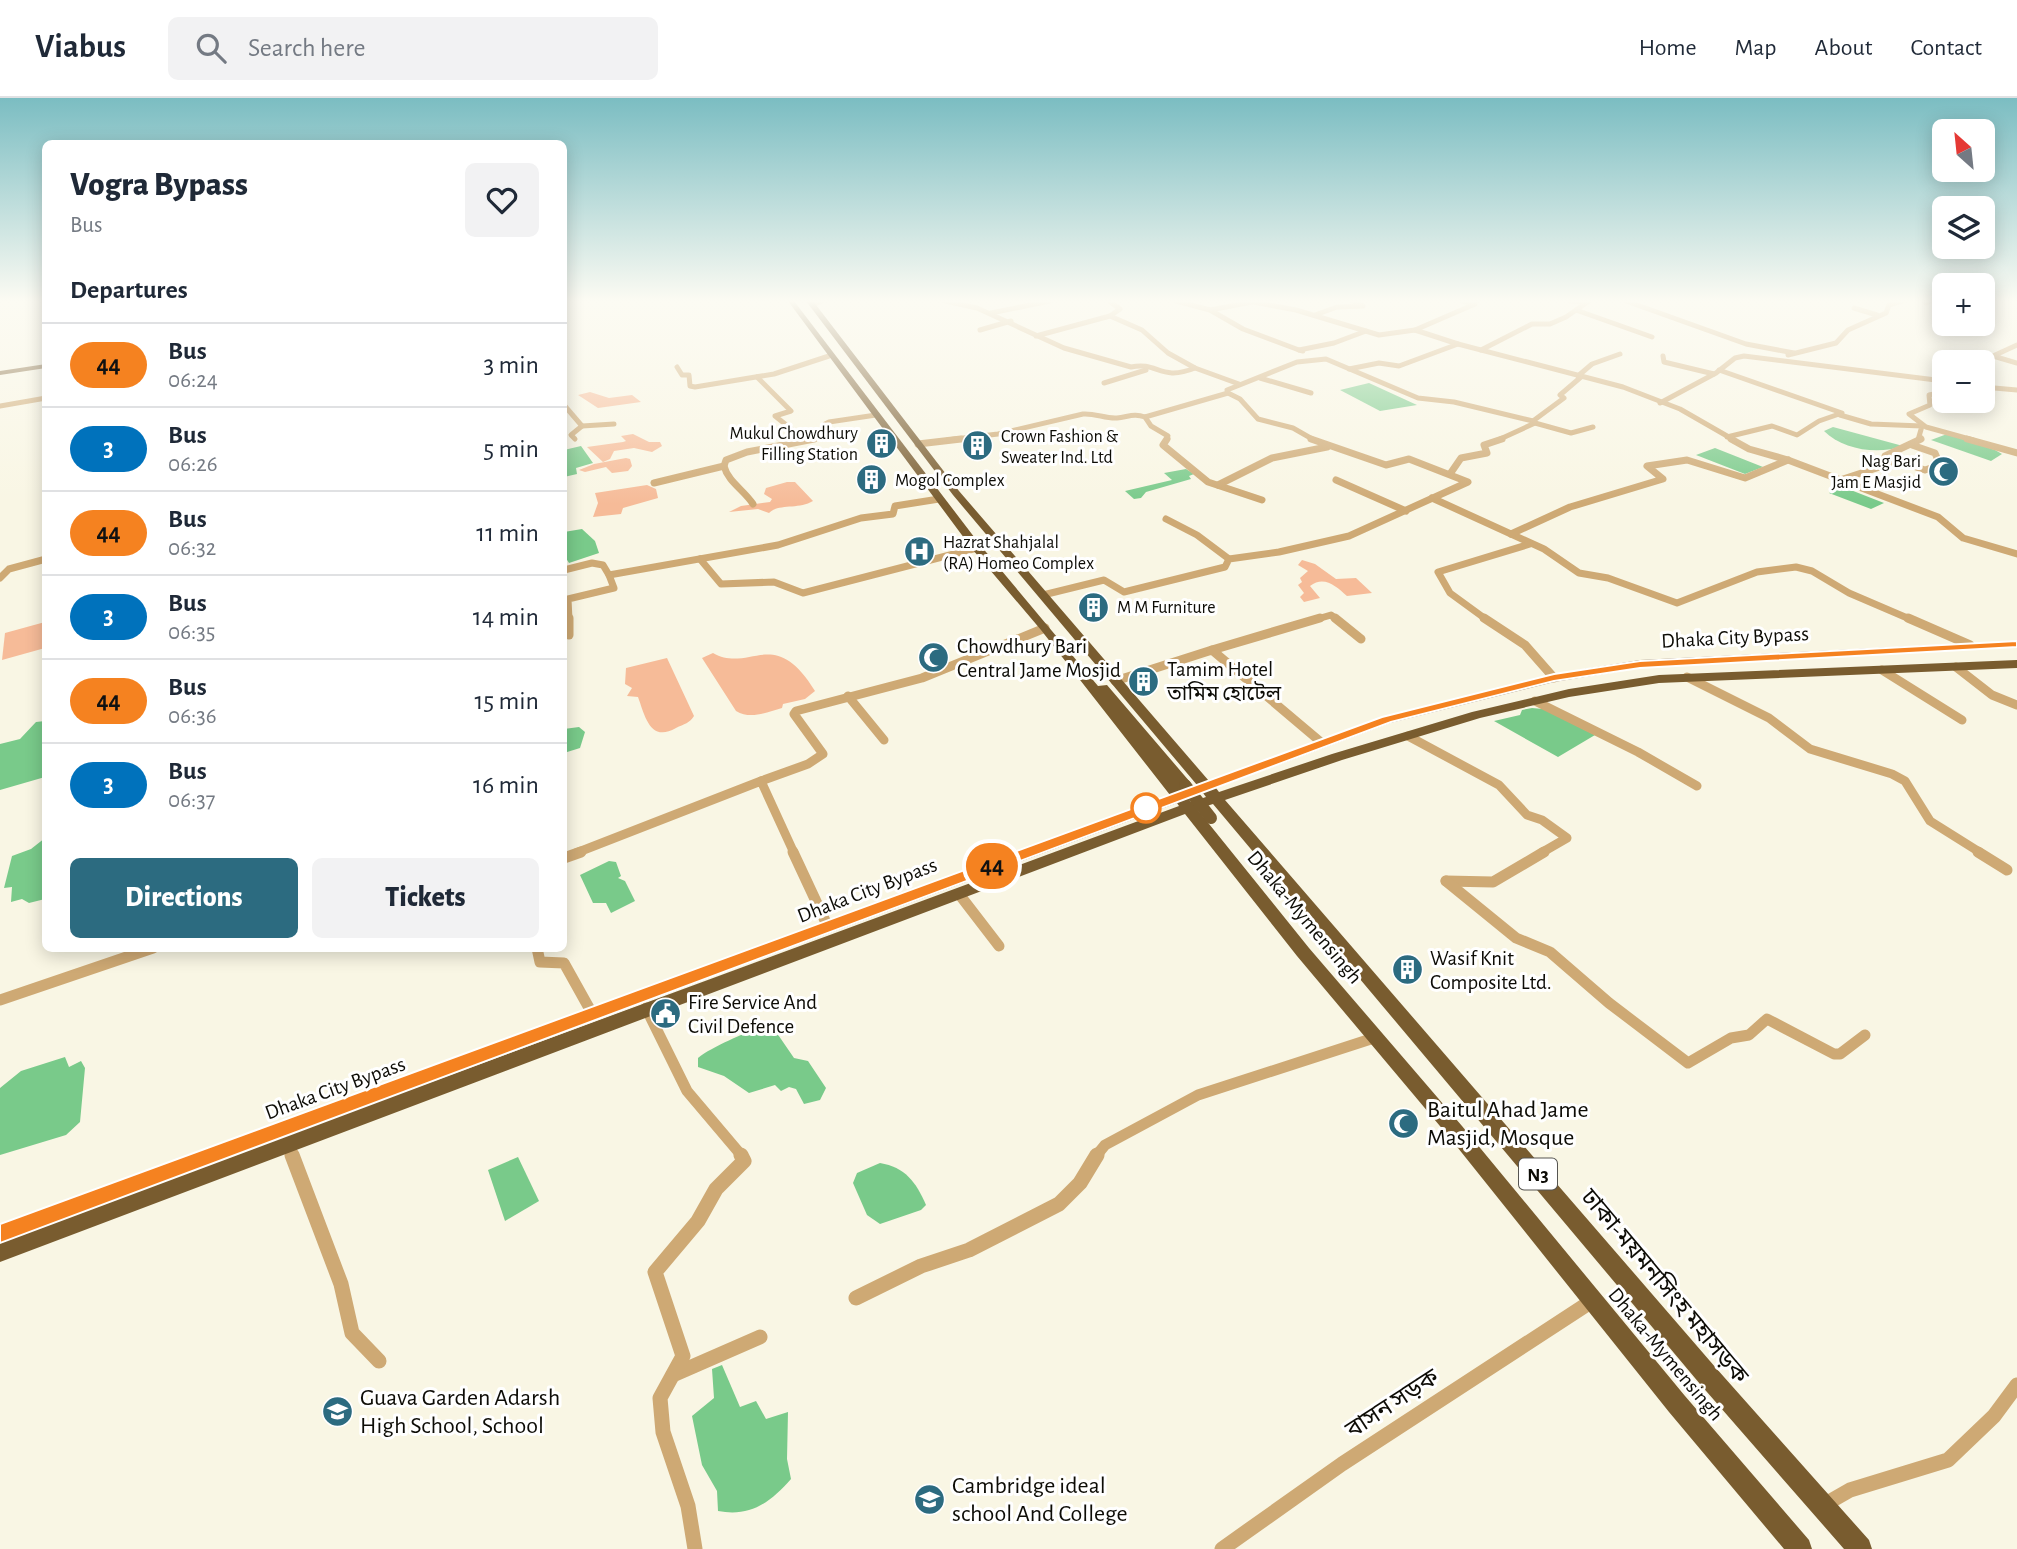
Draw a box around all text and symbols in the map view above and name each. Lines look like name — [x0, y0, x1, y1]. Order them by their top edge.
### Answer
search box — [168, 17, 658, 80]
icon: search — [192, 29, 230, 67]
text: Viabus — [35, 31, 126, 64]
text: Search here — [248, 35, 366, 61]
text: Home — [1639, 36, 1697, 60]
text: Map — [1735, 36, 1777, 60]
text: About — [1815, 36, 1872, 60]
text: Contact — [1910, 36, 1982, 60]
north arrow — [1932, 119, 1995, 182]
map controls — [1932, 119, 1995, 413]
button: heart — [465, 163, 539, 237]
text: Vogra Bypass — [70, 169, 248, 202]
button: layers — [1932, 196, 1995, 259]
text: Bus — [70, 214, 103, 237]
button: + — [1932, 273, 1995, 336]
text: Departures — [70, 277, 188, 303]
text: Bus — [168, 338, 207, 364]
button: − — [1932, 350, 1995, 413]
text: 3 min — [483, 352, 539, 378]
text: 44 — [96, 353, 121, 377]
text: 06:24 — [168, 369, 218, 392]
text: Bus — [168, 422, 207, 448]
place label: Mukul Chowdhury Filling Station — [730, 425, 858, 464]
building icon: Mukul Chowdhury Filling Station — [864, 426, 898, 460]
place label: Crown Fashion & Sweater Ind. Ltd — [1001, 428, 1119, 467]
building icon: Crown Fashion & Sweater Ind. Ltd — [961, 429, 995, 463]
text: 5 min — [483, 436, 539, 462]
text: 3 — [103, 437, 114, 461]
text: 06:26 — [168, 453, 218, 476]
place label: Nag Bari Jam E Masjid — [1831, 453, 1921, 492]
mosque icon: Nag Bari Jam E Masjid — [1927, 454, 1961, 488]
building icon: Mogol Complex — [855, 463, 889, 497]
place label: Mogol Complex — [895, 472, 1005, 490]
text: Bus — [168, 506, 207, 532]
text: 11 min — [476, 520, 539, 546]
text: 44 — [96, 521, 121, 545]
place label: Hazrat Shahjalal (RA) Homeo Complex — [943, 534, 1094, 573]
hospital icon: Hazrat Shahjalal (RA) Homeo Complex — [903, 535, 937, 569]
text: 06:32 — [168, 537, 216, 560]
text: Bus — [168, 590, 207, 616]
building icon: M M Furniture — [1077, 590, 1111, 624]
place label: M M Furniture — [1117, 599, 1216, 617]
text: 14 min — [473, 604, 539, 630]
text: 3 — [103, 605, 114, 629]
text: 06:35 — [168, 621, 215, 644]
street label: Dhaka City Bypass — [1661, 623, 1809, 652]
place label: Chowdhury Bari Central Jame Mosjid — [957, 636, 1121, 681]
mosque icon: Chowdhury Bari Central Jame Mosjid — [917, 641, 951, 675]
place label: Tamim Hotel তামিম হোটেল — [1166, 659, 1282, 704]
building icon: Tamim Hotel তামিম হোটেল — [1127, 664, 1161, 698]
text: Bus — [168, 674, 207, 700]
text: 15 min — [474, 688, 539, 714]
text: 44 — [96, 689, 121, 713]
text: 06:36 — [168, 705, 217, 728]
text: Bus — [168, 758, 207, 784]
text: 16 min — [473, 772, 539, 798]
text: 3 — [103, 773, 114, 797]
text: 06:37 — [168, 789, 215, 812]
unlabelled marker — [1131, 793, 1161, 823]
line badge: 44 — [960, 843, 1024, 889]
street label: Dhaka-Mymensingh — [1243, 847, 1366, 988]
street label: Dhaka City Bypass — [794, 854, 940, 927]
text: 44 — [980, 854, 1004, 878]
button: Directions — [70, 858, 298, 938]
button: Tickets — [312, 858, 539, 938]
place label: Wasif Knit Composite Ltd. — [1430, 948, 1552, 993]
building icon: Wasif Knit Composite Ltd. — [1390, 953, 1424, 987]
place label: Fire Service And Civil Defence — [688, 992, 817, 1037]
public building icon: Fire Service And Civil Defence — [648, 997, 682, 1031]
street label: Dhaka City Bypass — [262, 1053, 408, 1124]
place label: Baitul Ahad Jame Masjid, Mosque — [1427, 1098, 1588, 1150]
mosque icon: Baitul Ahad Jame Masjid, Mosque — [1387, 1106, 1421, 1140]
road number: N3 — [1519, 1158, 1557, 1190]
street label: ঢাকা-ময়মনসিংহ মহাসড়ক — [1576, 1182, 1755, 1389]
street label: Dhaka-Mymensingh — [1604, 1284, 1727, 1425]
street label: বাসন সড়ক — [1341, 1365, 1444, 1443]
place label: Guava Garden Adarsh High School, School — [360, 1386, 560, 1438]
school or university icon: Guava Garden Adarsh High School, School — [320, 1394, 354, 1428]
place label: Cambridge ideal school And College — [952, 1474, 1128, 1526]
school or university icon: Cambridge ideal school And College — [912, 1482, 946, 1516]

